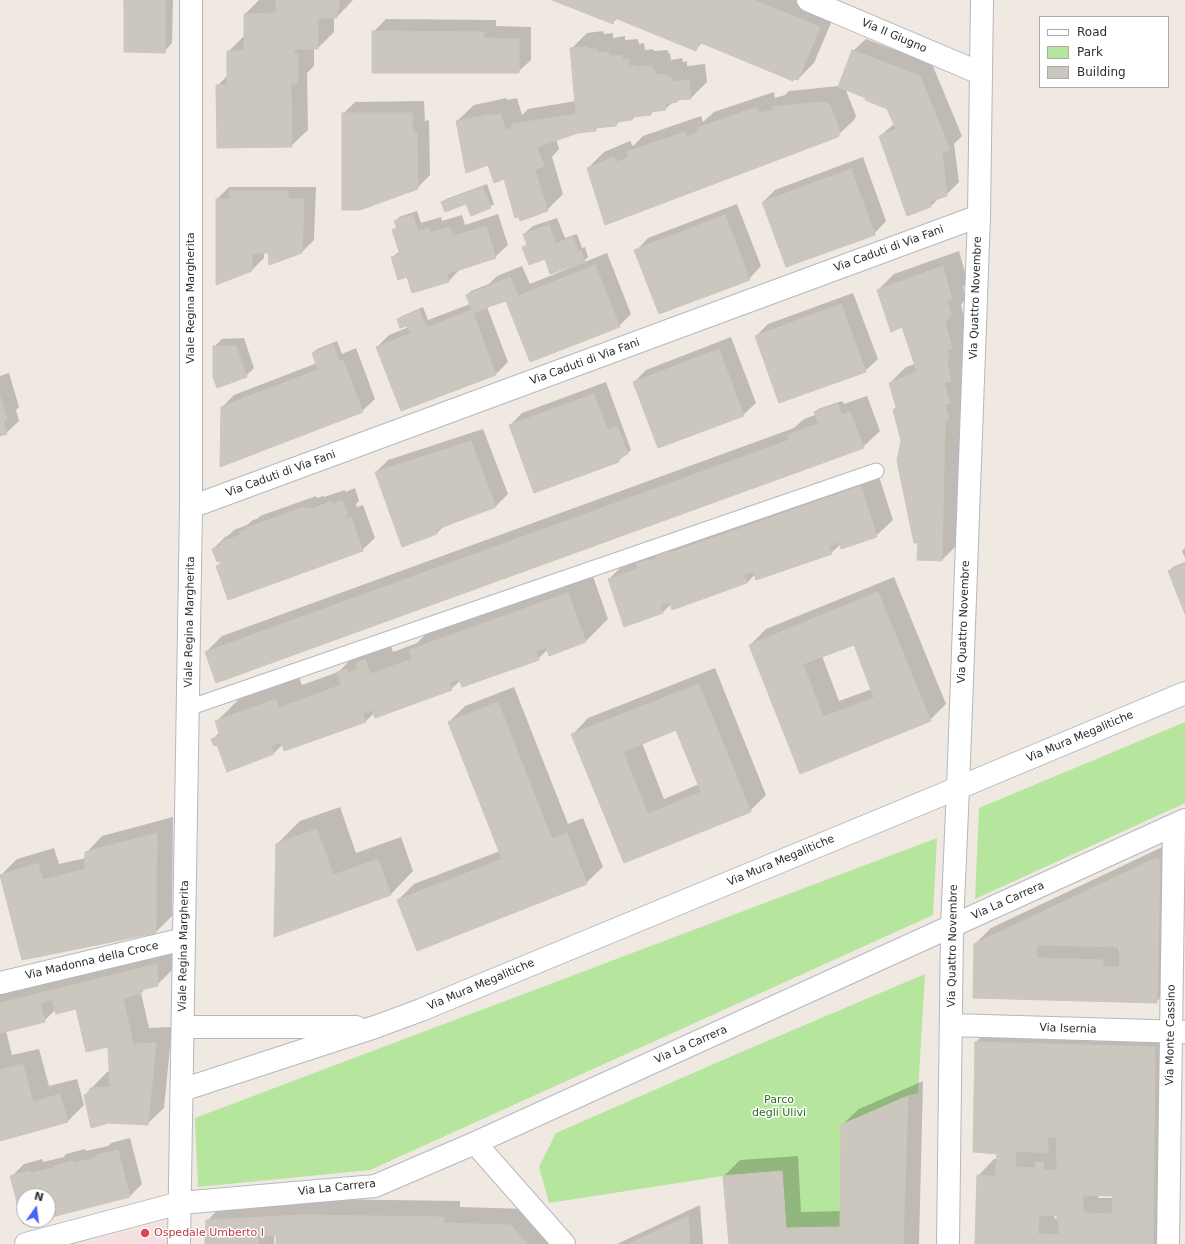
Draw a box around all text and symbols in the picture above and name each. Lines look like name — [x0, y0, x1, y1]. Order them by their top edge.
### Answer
street label: Via II Giugno — [859, 16, 929, 56]
legend — [1039, 16, 1169, 88]
text: Road — [1077, 25, 1107, 39]
text: Park — [1077, 45, 1103, 59]
text: Building — [1077, 65, 1126, 79]
street label: Via Caduti di Via Fani — [832, 223, 946, 275]
street label: Viale Regina Margherita — [184, 232, 198, 364]
street label: Via Quattro Novembre — [967, 236, 985, 360]
street label: Via Caduti di Via Fani — [528, 336, 642, 388]
street label: Via Caduti di Via Fani — [224, 448, 338, 500]
street label: Viale Regina Margherita — [182, 556, 198, 688]
street label: Via Quattro Novembre — [955, 560, 973, 684]
street label: Via Mura Megalitiche — [1024, 708, 1136, 766]
street label: Via Mura Megalitiche — [725, 832, 837, 890]
street label: Via La Carrera — [970, 879, 1046, 923]
street label: Viale Regina Margherita — [176, 880, 192, 1012]
street label: Via Quattro Novembre — [945, 884, 961, 1008]
street label: Via Madonna della Croce — [24, 939, 160, 983]
street label: Via Mura Megalitiche — [425, 956, 537, 1014]
street label: Via Monte Cassino — [1164, 984, 1178, 1086]
street label: Via Isernia — [1039, 1021, 1097, 1037]
street label: Via La Carrera — [653, 1023, 729, 1067]
park label: Parco degli Ulivi — [752, 1093, 806, 1119]
street label: Via La Carrera — [298, 1177, 376, 1199]
north arrow — [16, 1188, 56, 1228]
text: N — [33, 1189, 45, 1204]
place label: Ospedale Umberto I — [154, 1226, 264, 1240]
marker: Ospedale Umberto I — [139, 1227, 151, 1239]

